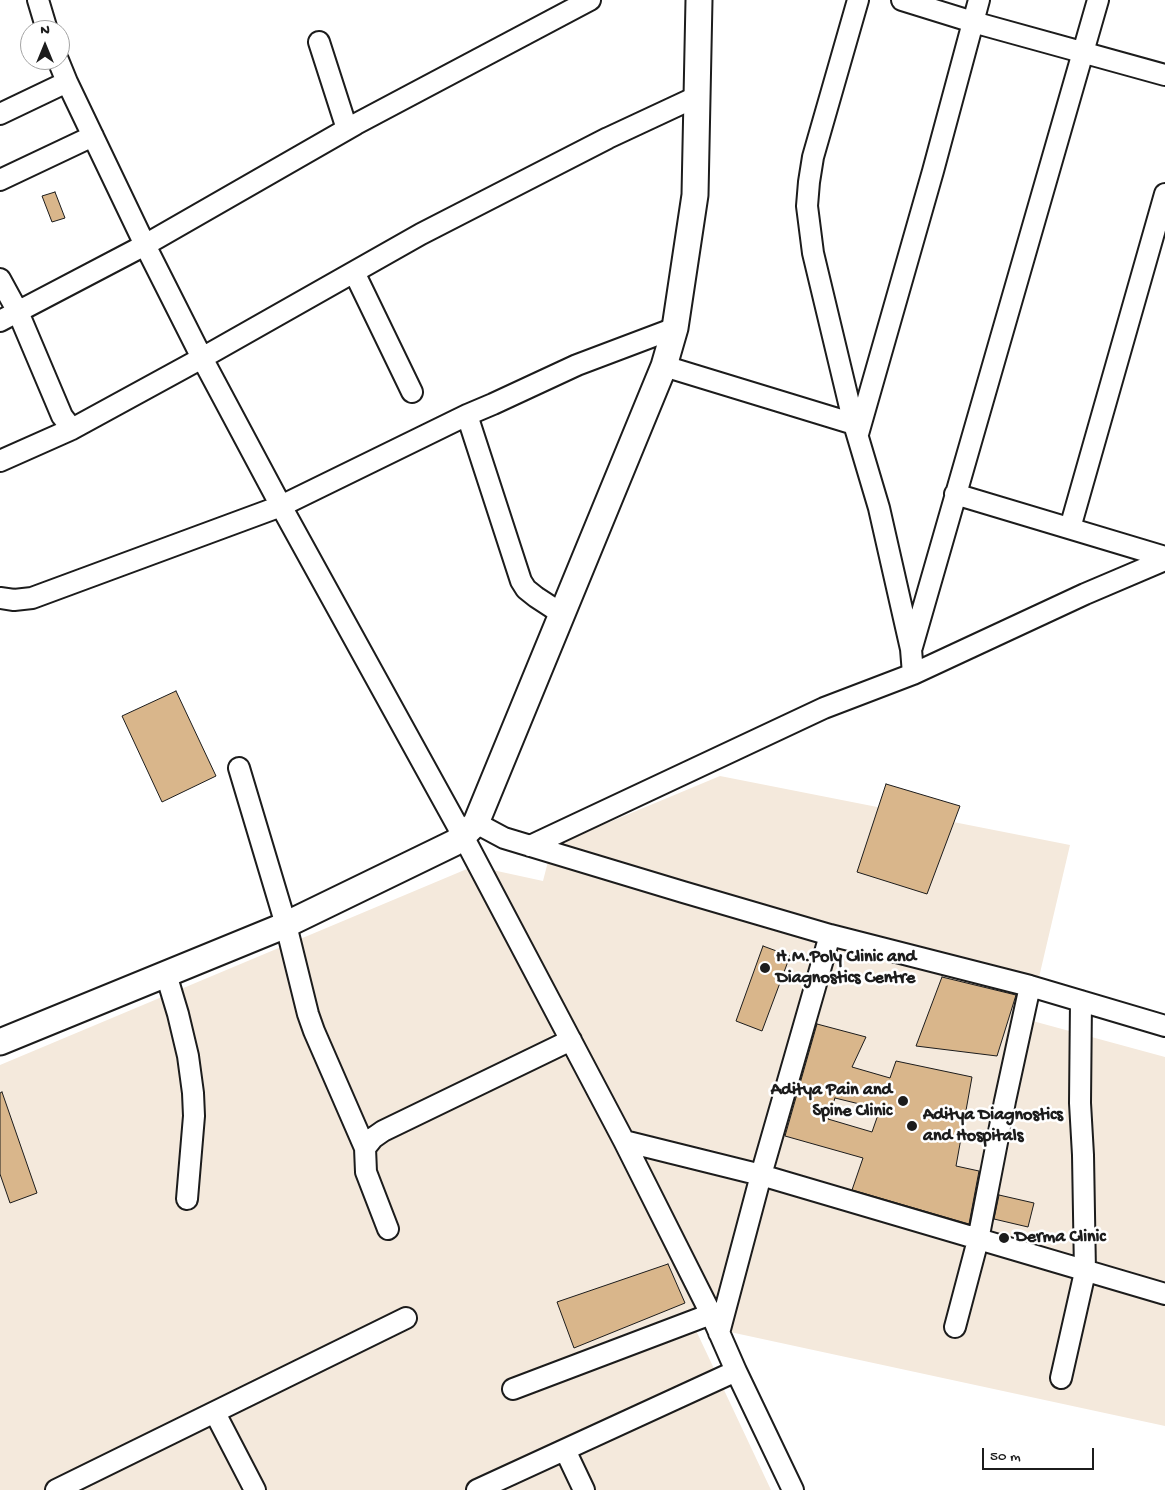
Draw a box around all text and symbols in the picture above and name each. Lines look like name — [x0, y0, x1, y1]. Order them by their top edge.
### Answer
north arrow — [20, 20, 70, 70]
text: N — [40, 22, 50, 39]
place label: H.M.Poly Clinic and Diagnostics Centre — [776, 947, 916, 990]
marker: H.M.Poly Clinic and Diagnostics Centre — [758, 961, 772, 975]
place label: Aditya Pain and Spine Clinic — [771, 1080, 892, 1122]
marker: Aditya Pain and Spine Clinic — [896, 1094, 910, 1108]
place label: Aditya Diagnostics and Hospitals — [923, 1105, 1063, 1148]
marker: Aditya Diagnostics and Hospitals — [905, 1119, 919, 1133]
place label: Derma Clinic — [1015, 1227, 1106, 1249]
marker: Derma Clinic — [997, 1231, 1011, 1245]
scale bar — [985, 1438, 1098, 1470]
text: 50 m — [990, 1448, 1021, 1466]

